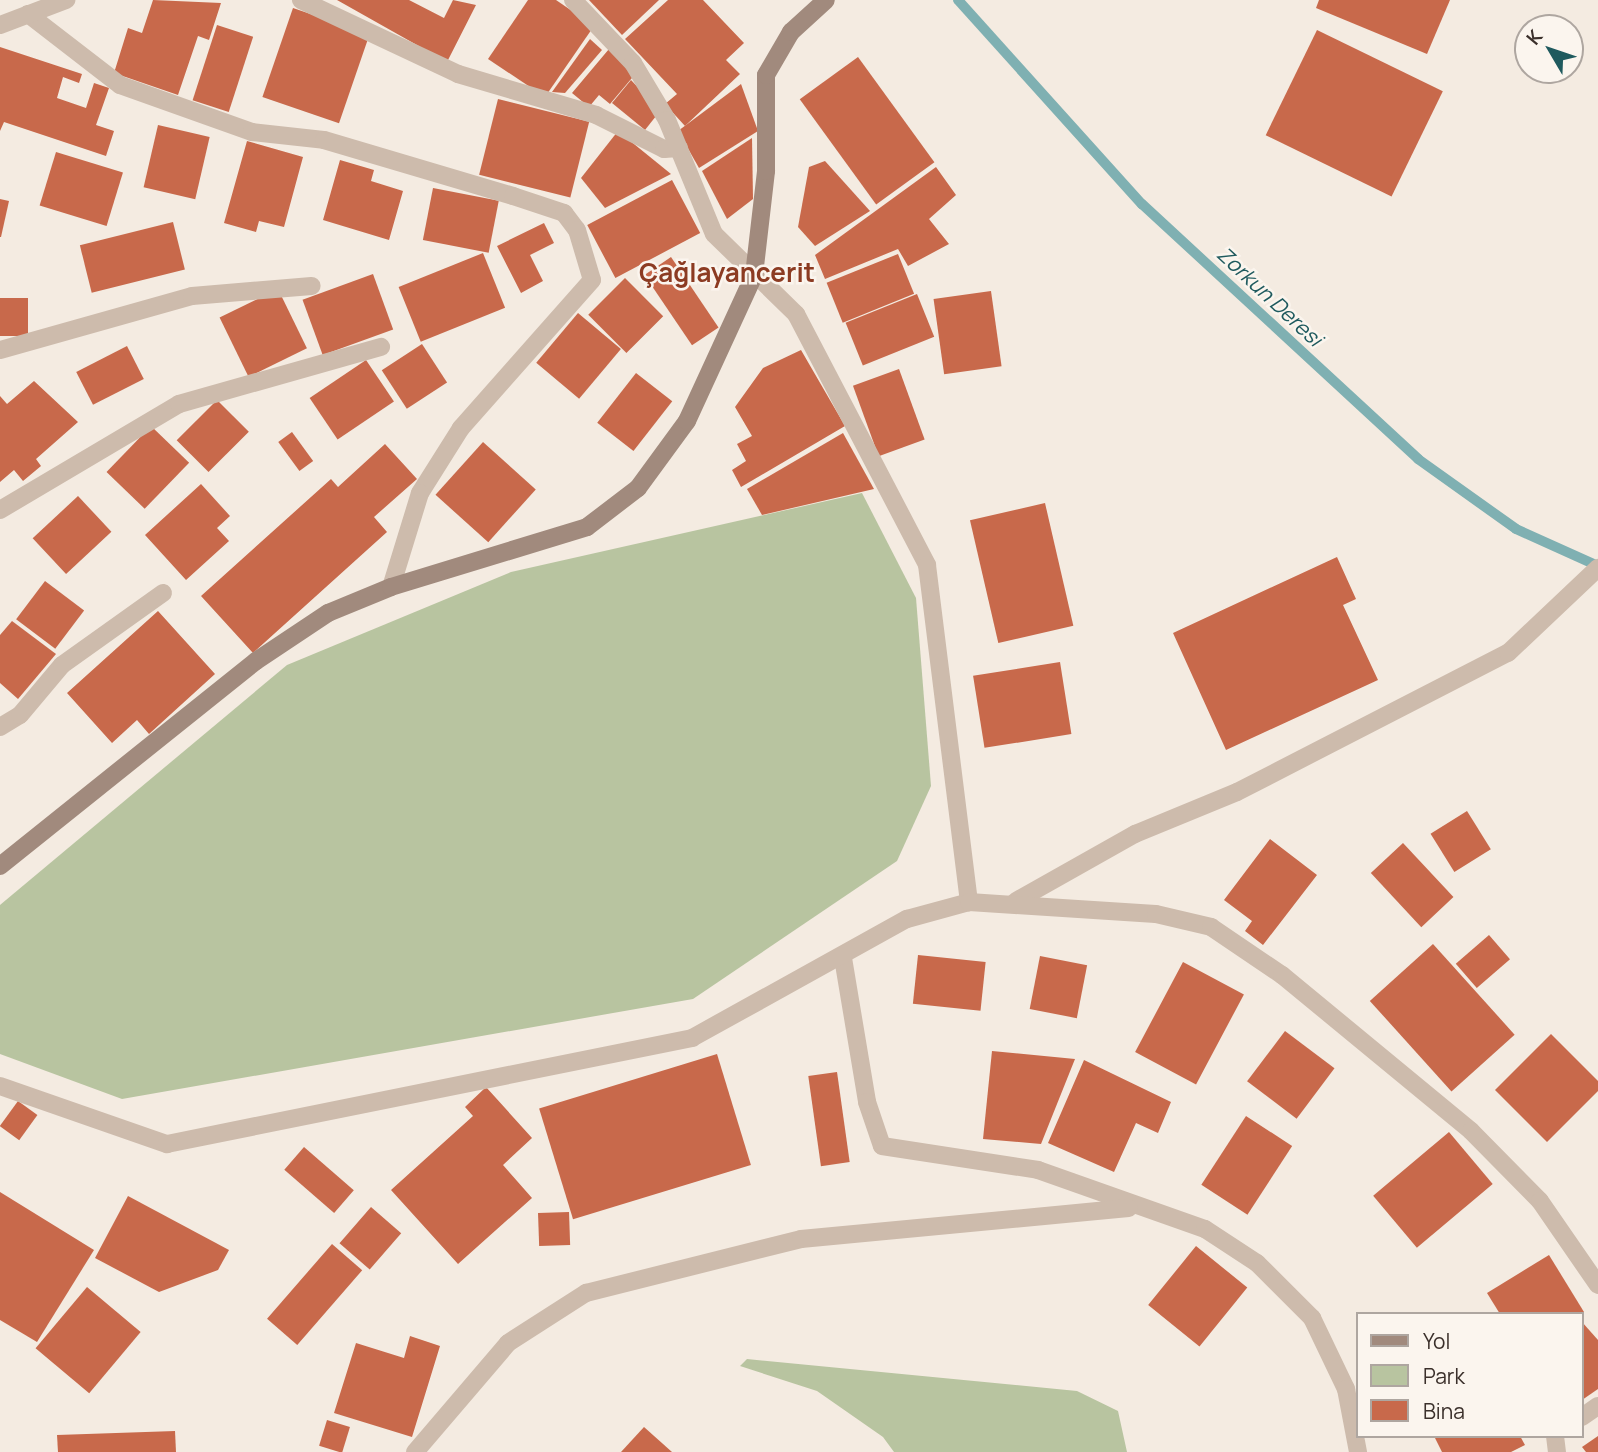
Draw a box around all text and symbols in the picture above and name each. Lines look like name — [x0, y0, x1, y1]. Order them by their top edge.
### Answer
north arrow — [1514, 14, 1584, 84]
text: K — [1520, 24, 1548, 50]
water label: Zorkun Deresi — [1212, 241, 1328, 351]
district label: Çağlayancerit — [639, 257, 815, 289]
legend — [1356, 1312, 1584, 1438]
text: Yol — [1423, 1327, 1450, 1355]
text: Park — [1423, 1362, 1465, 1390]
text: Bina — [1423, 1397, 1465, 1425]

